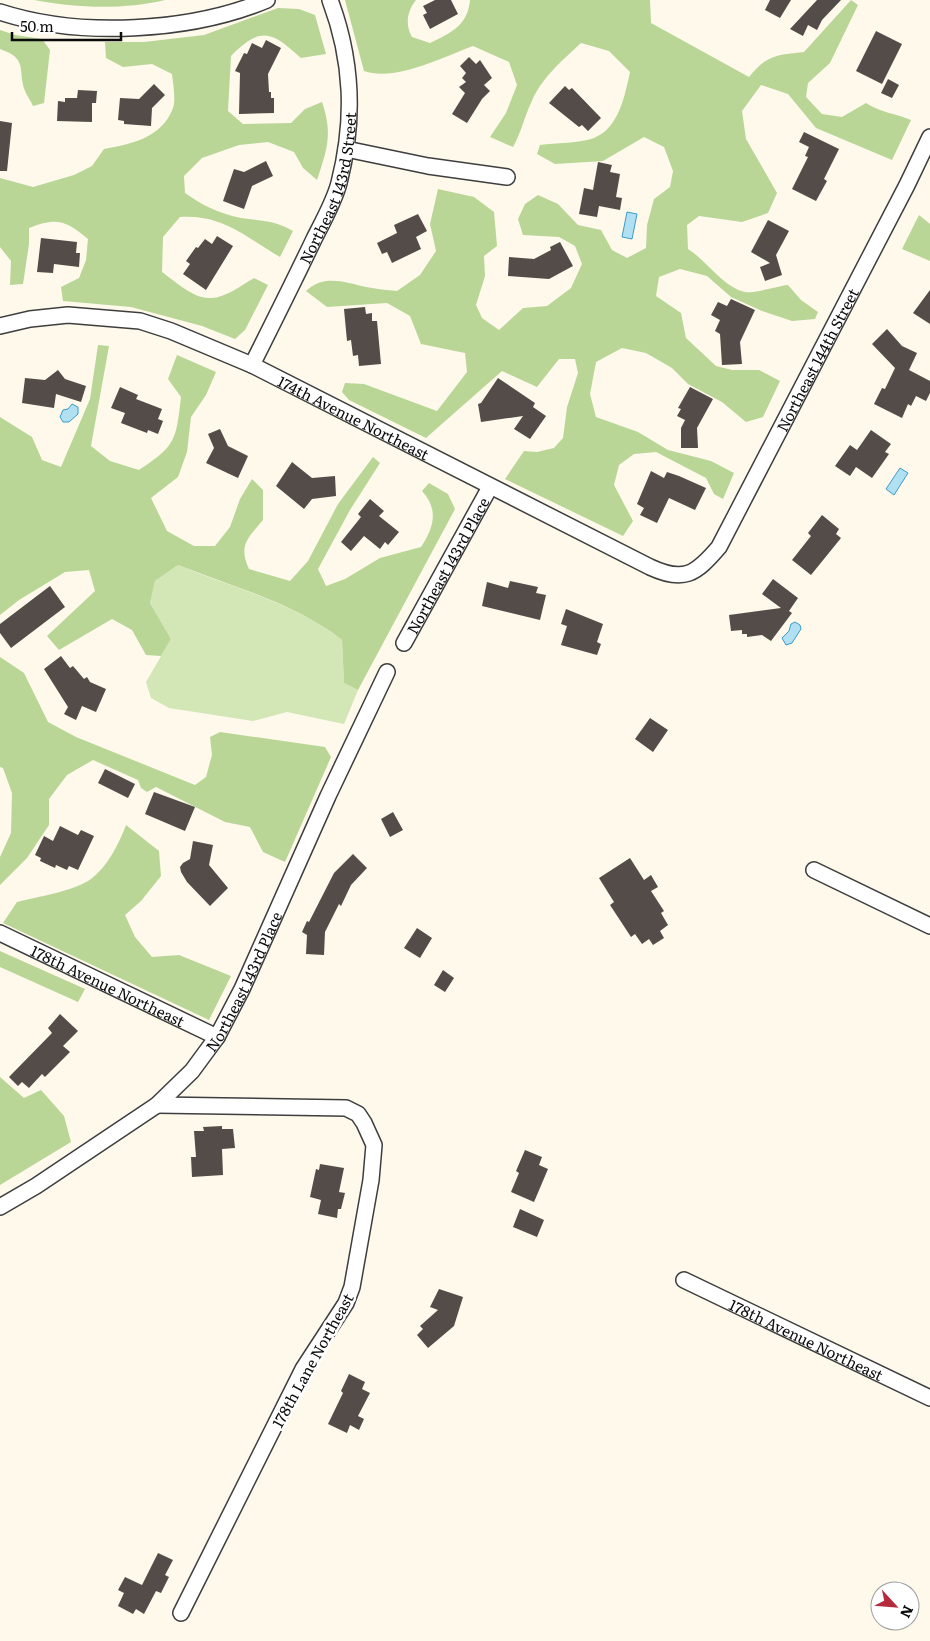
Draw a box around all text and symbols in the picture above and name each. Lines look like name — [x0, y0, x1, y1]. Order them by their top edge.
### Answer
scale bar — [12, 10, 121, 42]
text: 50 m — [20, 14, 54, 37]
street label: Northeast 143rd Street — [292, 112, 361, 267]
street label: Northeast 144th Street — [770, 284, 863, 435]
street label: 174th Avenue Northeast — [274, 369, 434, 465]
street label: Northeast 143rd Place — [400, 492, 494, 638]
street label: Northeast 143rd Place — [199, 907, 287, 1056]
street label: 178th Avenue Northeast — [27, 938, 189, 1032]
street label: 178th Lane Northeast — [265, 1289, 359, 1431]
street label: 178th Avenue Northeast — [726, 1292, 887, 1386]
north arrow — [870, 1581, 920, 1631]
text: N — [896, 1602, 919, 1622]

